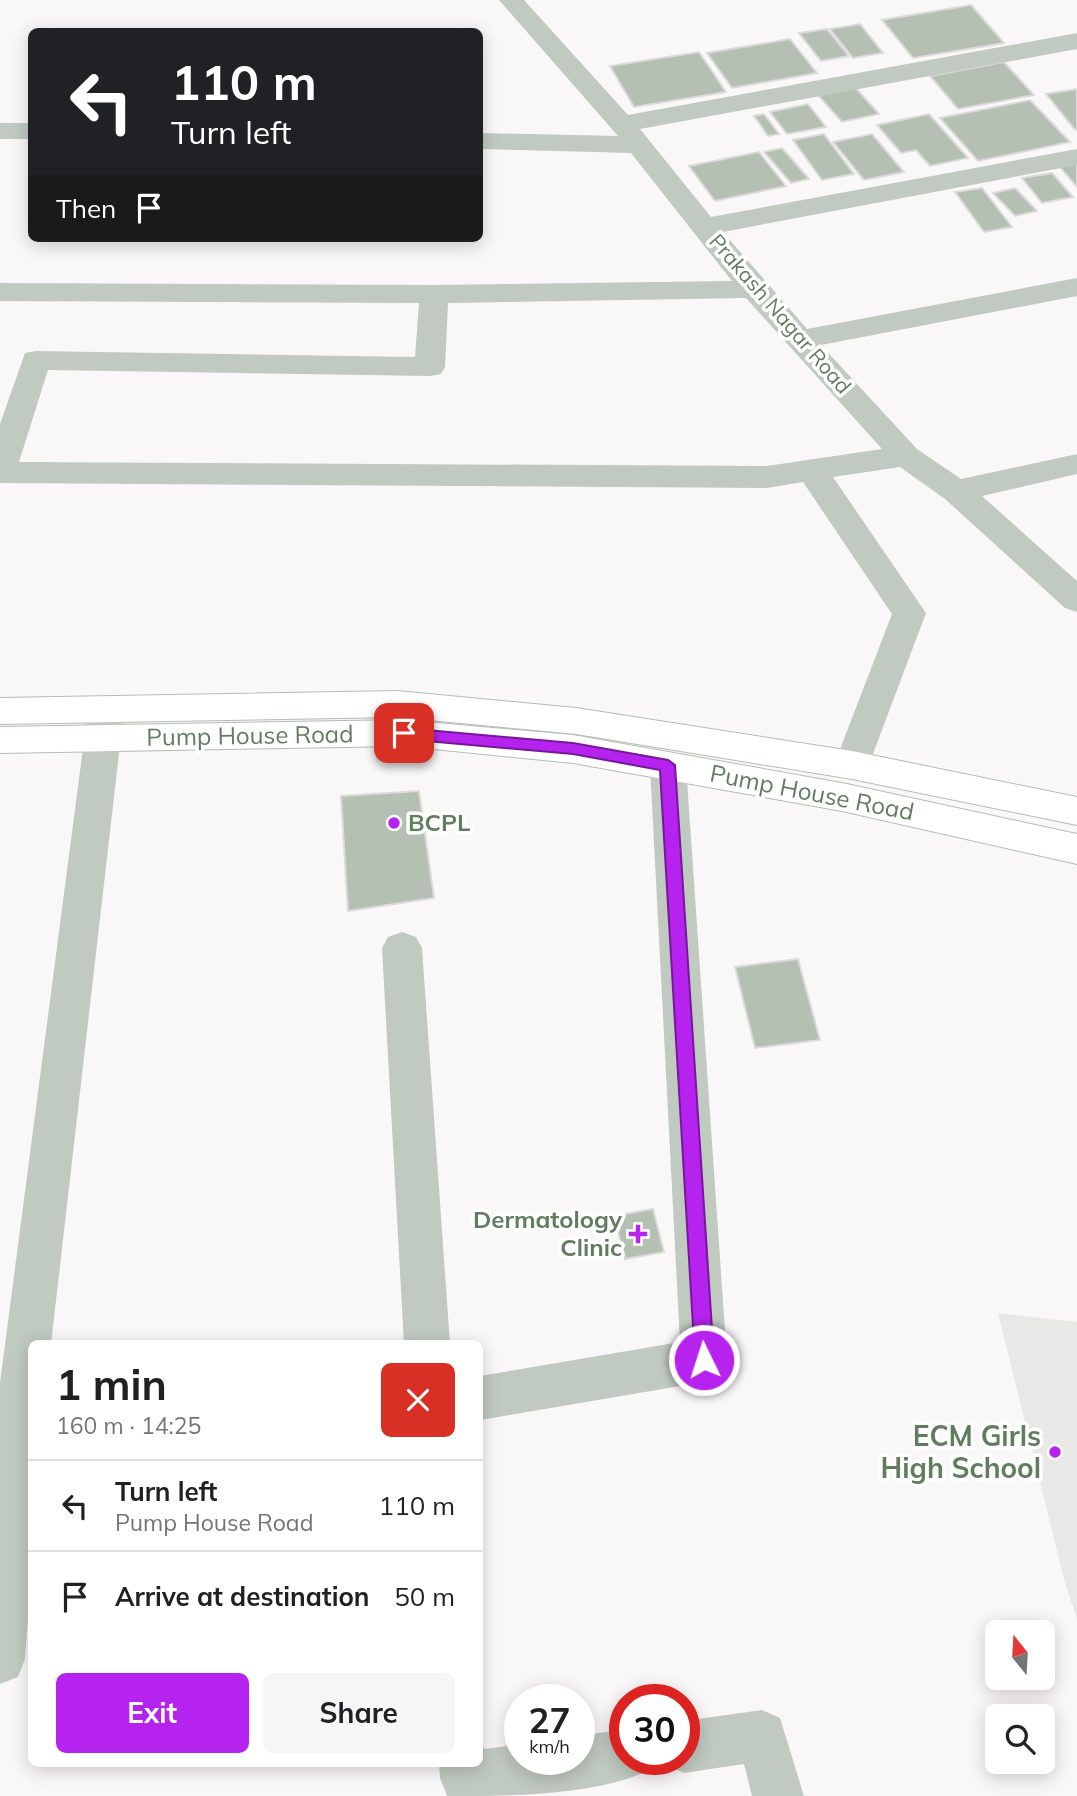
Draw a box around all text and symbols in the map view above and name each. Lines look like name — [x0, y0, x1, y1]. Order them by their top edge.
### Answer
text: 110 m — [171, 51, 317, 112]
icon: left — [56, 56, 147, 147]
text: Turn left — [171, 112, 291, 152]
icon: arrive — [130, 189, 168, 227]
text: Then — [56, 192, 116, 225]
street label: Prakash Nagar Road — [704, 228, 857, 399]
pin — [374, 703, 434, 763]
icon: arrive — [385, 714, 423, 752]
street label: Pump House Road — [146, 718, 354, 752]
street label: Pump House Road — [708, 758, 917, 826]
place label: BCPL — [408, 807, 470, 837]
marker: BCPL — [386, 815, 402, 831]
place label: Dermatology Clinic — [473, 1204, 623, 1262]
marker: Dermatology Clinic — [628, 1224, 648, 1244]
position arrow — [667, 1323, 741, 1397]
text: 1 min — [56, 1358, 167, 1411]
button: close — [381, 1363, 455, 1437]
text: 160 m · 14:25 — [56, 1411, 201, 1440]
place label: ECM Girls High School — [881, 1418, 1041, 1485]
marker: ECM Girls High School — [1047, 1444, 1063, 1460]
text: Turn left — [115, 1475, 217, 1508]
icon: left — [56, 1487, 94, 1525]
text: 110 m — [379, 1489, 455, 1522]
text: Pump House Road — [115, 1508, 313, 1537]
icon: arrive — [56, 1578, 94, 1616]
text: Arrive at destination — [115, 1580, 370, 1613]
text: 50 m — [394, 1580, 455, 1613]
north arrow — [985, 1620, 1055, 1690]
map controls — [985, 1620, 1055, 1774]
button: Exit — [56, 1673, 249, 1753]
button: Share — [263, 1673, 455, 1753]
speed limit sign: 30 — [609, 1684, 700, 1775]
text: 27 — [528, 1698, 571, 1742]
button: search — [985, 1704, 1055, 1774]
text: km/h — [529, 1735, 570, 1758]

